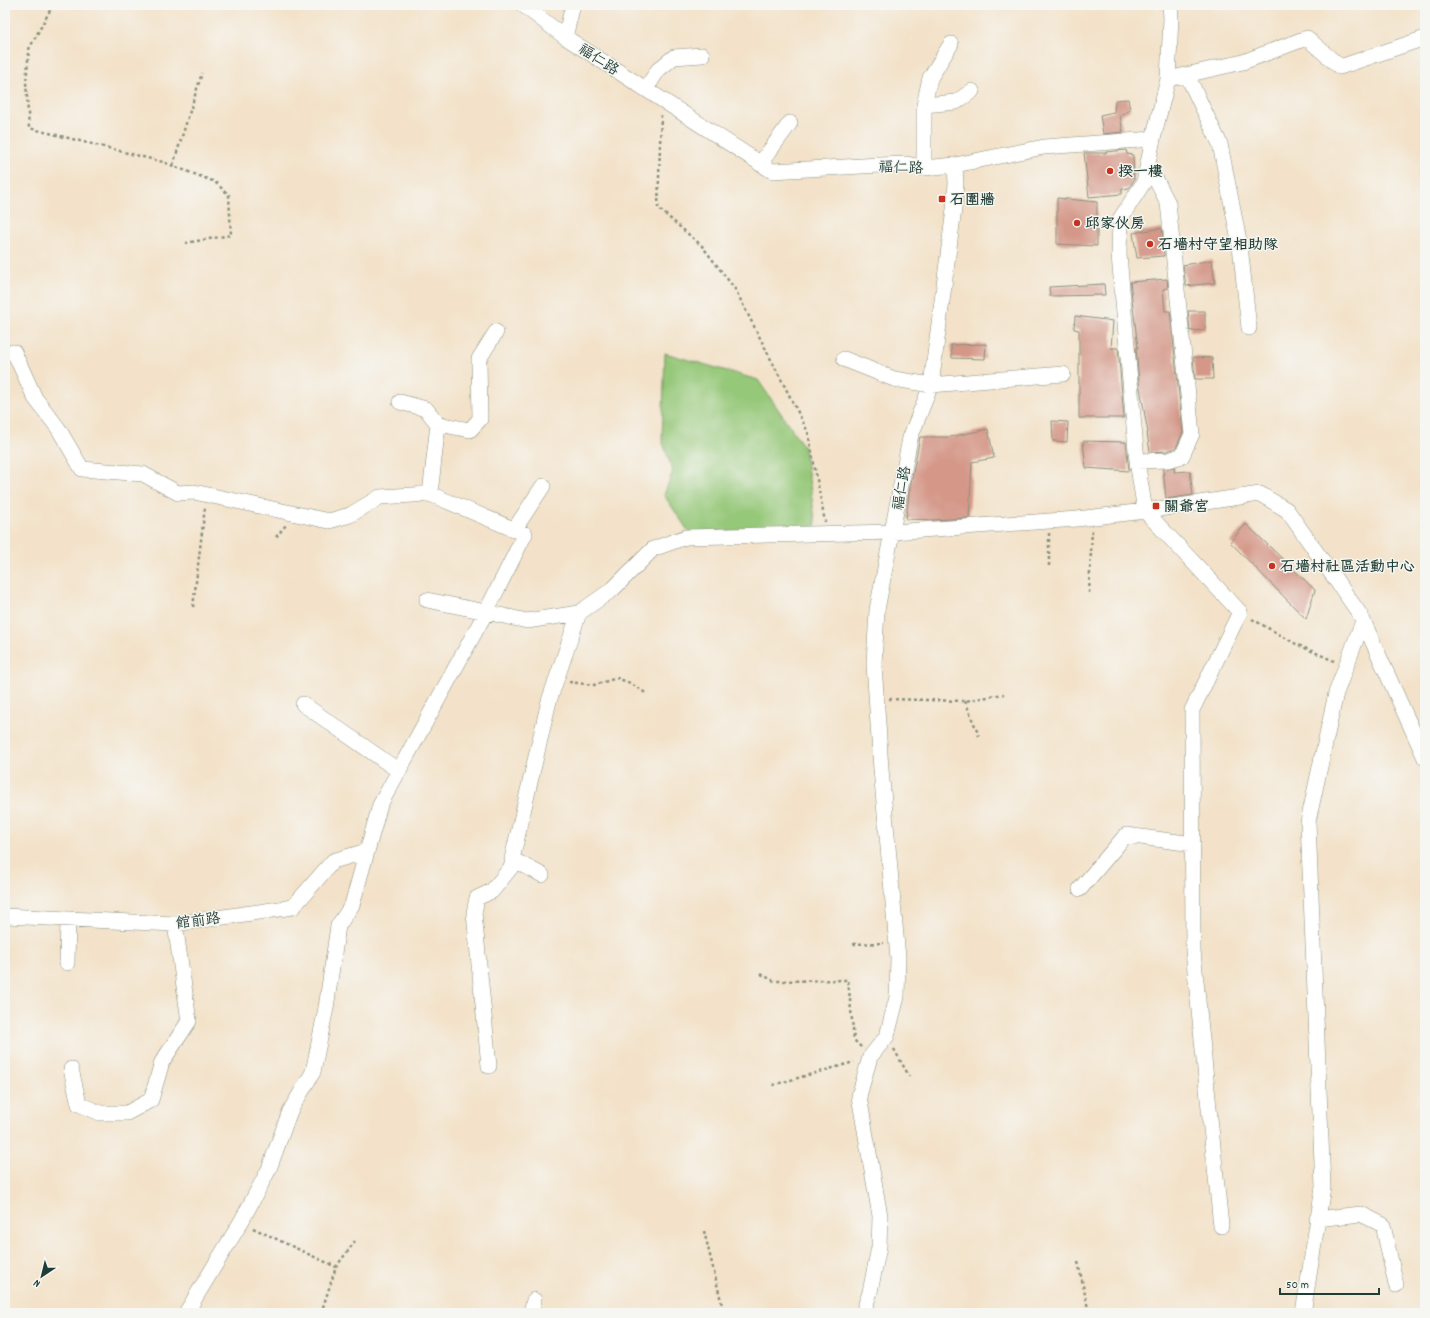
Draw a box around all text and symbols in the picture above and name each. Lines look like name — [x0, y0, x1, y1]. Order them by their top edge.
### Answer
street label: 福仁路 — [573, 39, 623, 82]
street label: 福仁路 — [878, 157, 924, 181]
place label: 揆一樓 — [1118, 162, 1163, 184]
marker: 揆一樓 — [1105, 166, 1115, 176]
place label: 石圍牆 — [950, 190, 995, 212]
marker: 石圍牆 — [937, 194, 947, 204]
place label: 邱家伙房 — [1085, 214, 1145, 236]
marker: 邱家伙房 — [1072, 218, 1082, 228]
place label: 石墻村守望相助隊 — [1158, 235, 1278, 257]
marker: 石墻村守望相助隊 — [1145, 239, 1155, 249]
street label: 福仁路 — [888, 464, 918, 512]
place label: 關爺宮 — [1164, 497, 1209, 519]
marker: 關爺宮 — [1151, 501, 1161, 511]
place label: 石墻村社區活動中心 — [1280, 557, 1415, 579]
marker: 石墻村社區活動中心 — [1267, 561, 1277, 571]
street label: 館前路 — [175, 908, 222, 936]
north arrow — [22, 1256, 62, 1296]
scale bar — [1280, 1270, 1379, 1296]
text: N — [30, 1274, 44, 1291]
text: 50 m — [1286, 1277, 1309, 1294]

